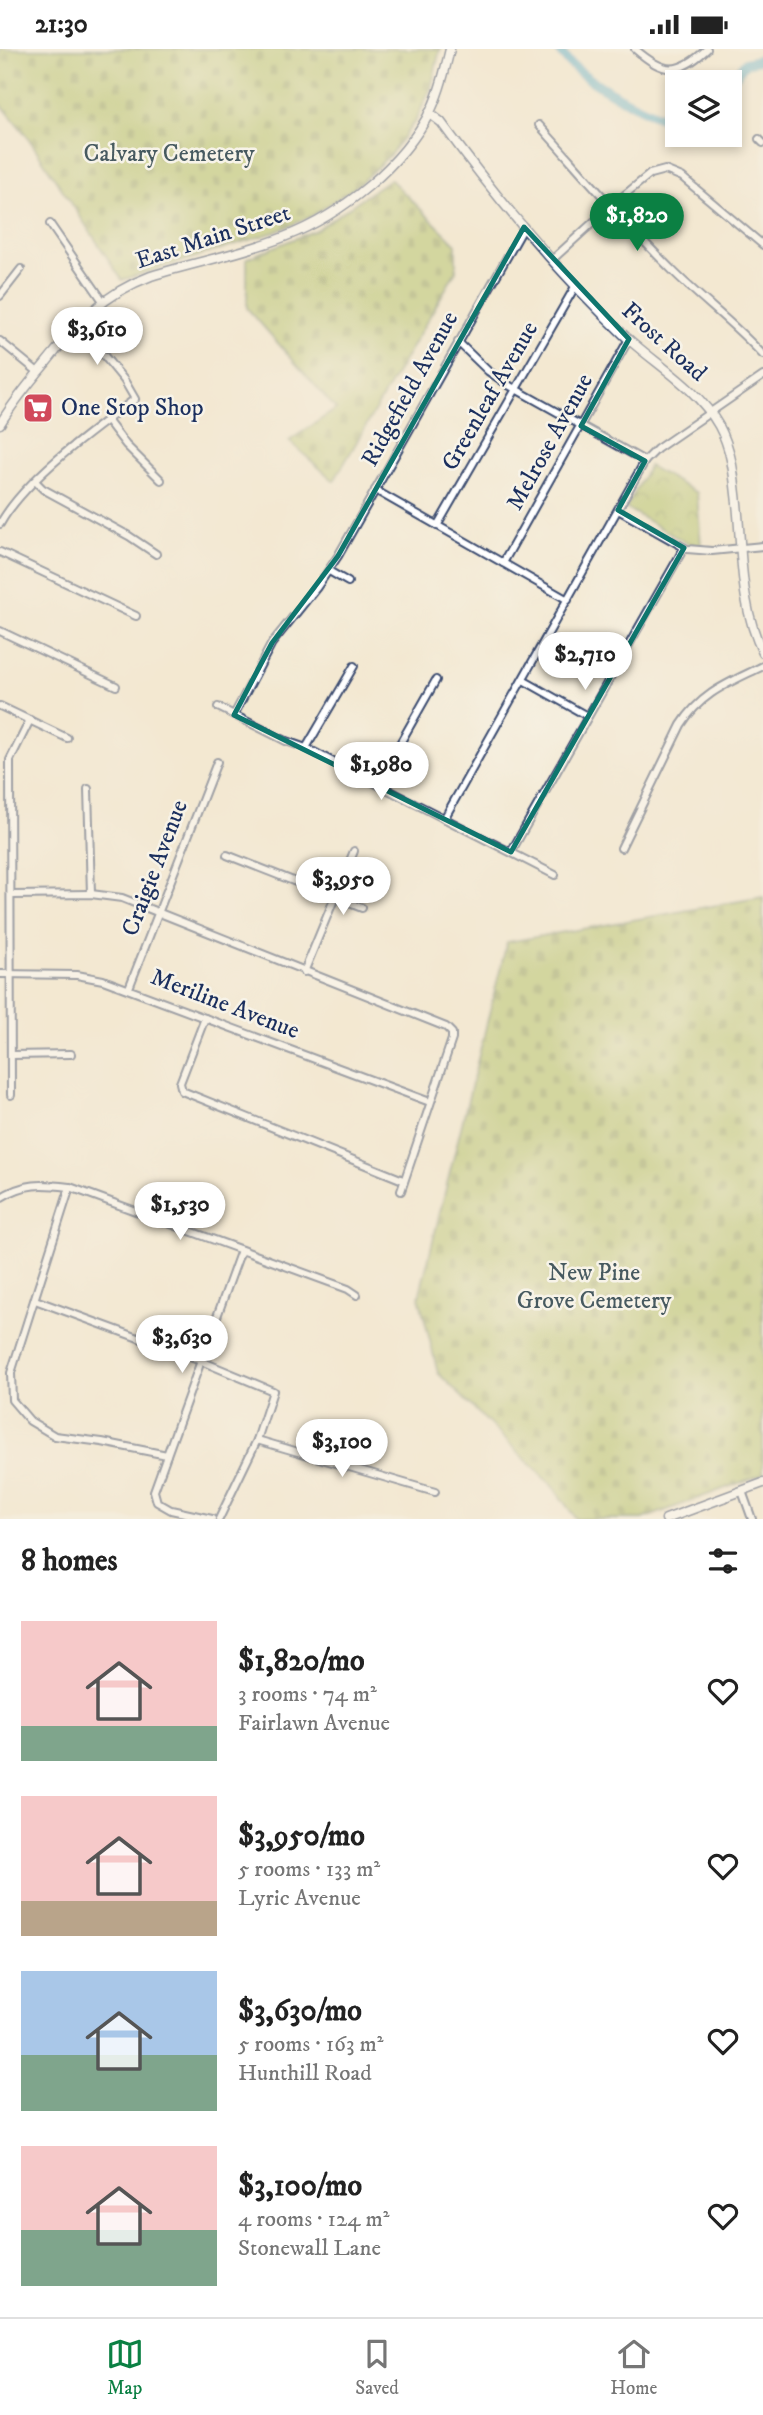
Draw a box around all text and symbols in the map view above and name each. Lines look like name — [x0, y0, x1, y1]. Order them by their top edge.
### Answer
text: 21:30 — [35, 8, 88, 41]
map controls — [665, 70, 742, 147]
button: layers — [665, 70, 742, 147]
park label: Calvary Cemetery — [83, 139, 255, 169]
pin: $1,820 — [580, 193, 694, 253]
street label: East Main Street — [132, 198, 294, 276]
text: $1,820 — [606, 201, 668, 230]
street label: Frost Road — [615, 296, 713, 388]
street label: Ridgefield Avenue — [355, 306, 465, 472]
pin: $3,610 — [40, 307, 154, 367]
text: $3,610 — [67, 315, 127, 344]
street label: Greenleaf Avenue — [435, 316, 545, 476]
street label: Melrose Avenue — [500, 368, 600, 516]
supermarket icon: One Stop Shop — [21, 391, 55, 425]
place label: One Stop Shop — [61, 393, 204, 423]
pin: $2,710 — [528, 633, 642, 692]
text: $2,710 — [554, 640, 616, 669]
pin: $1,980 — [324, 743, 438, 802]
text: $1,980 — [350, 750, 412, 779]
street label: Craigie Avenue — [115, 796, 195, 940]
pin: $3,950 — [286, 857, 400, 917]
text: $3,950 — [312, 865, 374, 894]
street label: Meriline Avenue — [146, 962, 304, 1046]
pin: $1,530 — [123, 1183, 237, 1242]
text: $1,530 — [150, 1190, 210, 1219]
park label: New Pine Grove Cemetery — [517, 1258, 672, 1316]
pin: $3,630 — [125, 1315, 239, 1375]
text: $3,630 — [152, 1323, 212, 1352]
pin: $3,100 — [285, 1419, 399, 1479]
text: $3,100 — [312, 1427, 372, 1456]
icon: filters — [704, 1542, 742, 1580]
text: 8 homes — [21, 1543, 118, 1580]
text: $1,820/mo — [238, 1643, 365, 1680]
icon: home — [77, 1649, 161, 1733]
icon: heart — [704, 1672, 742, 1710]
text: 3 rooms · 74 m² — [238, 1680, 377, 1709]
text: Fairlawn Avenue — [238, 1709, 390, 1738]
text: $3,950/mo — [238, 1818, 365, 1855]
icon: home — [77, 1824, 161, 1908]
icon: heart — [704, 1847, 742, 1885]
text: 5 rooms · 133 m² — [238, 1855, 380, 1884]
text: Lyric Avenue — [238, 1884, 361, 1913]
text: $3,630/mo — [238, 1993, 362, 2030]
icon: home — [77, 1999, 161, 2083]
icon: heart — [704, 2022, 742, 2060]
text: 5 rooms · 163 m² — [238, 2030, 384, 2059]
text: Hunthill Road — [238, 2059, 372, 2088]
text: $3,100/mo — [238, 2168, 362, 2205]
icon: home — [77, 2174, 161, 2258]
icon: heart — [704, 2197, 742, 2235]
text: 4 rooms · 124 m² — [238, 2205, 389, 2234]
text: Stonewall Lane — [238, 2234, 381, 2263]
tab: Map — [106, 2335, 144, 2400]
tab: Saved — [355, 2335, 399, 2400]
tab: Home — [610, 2335, 657, 2400]

